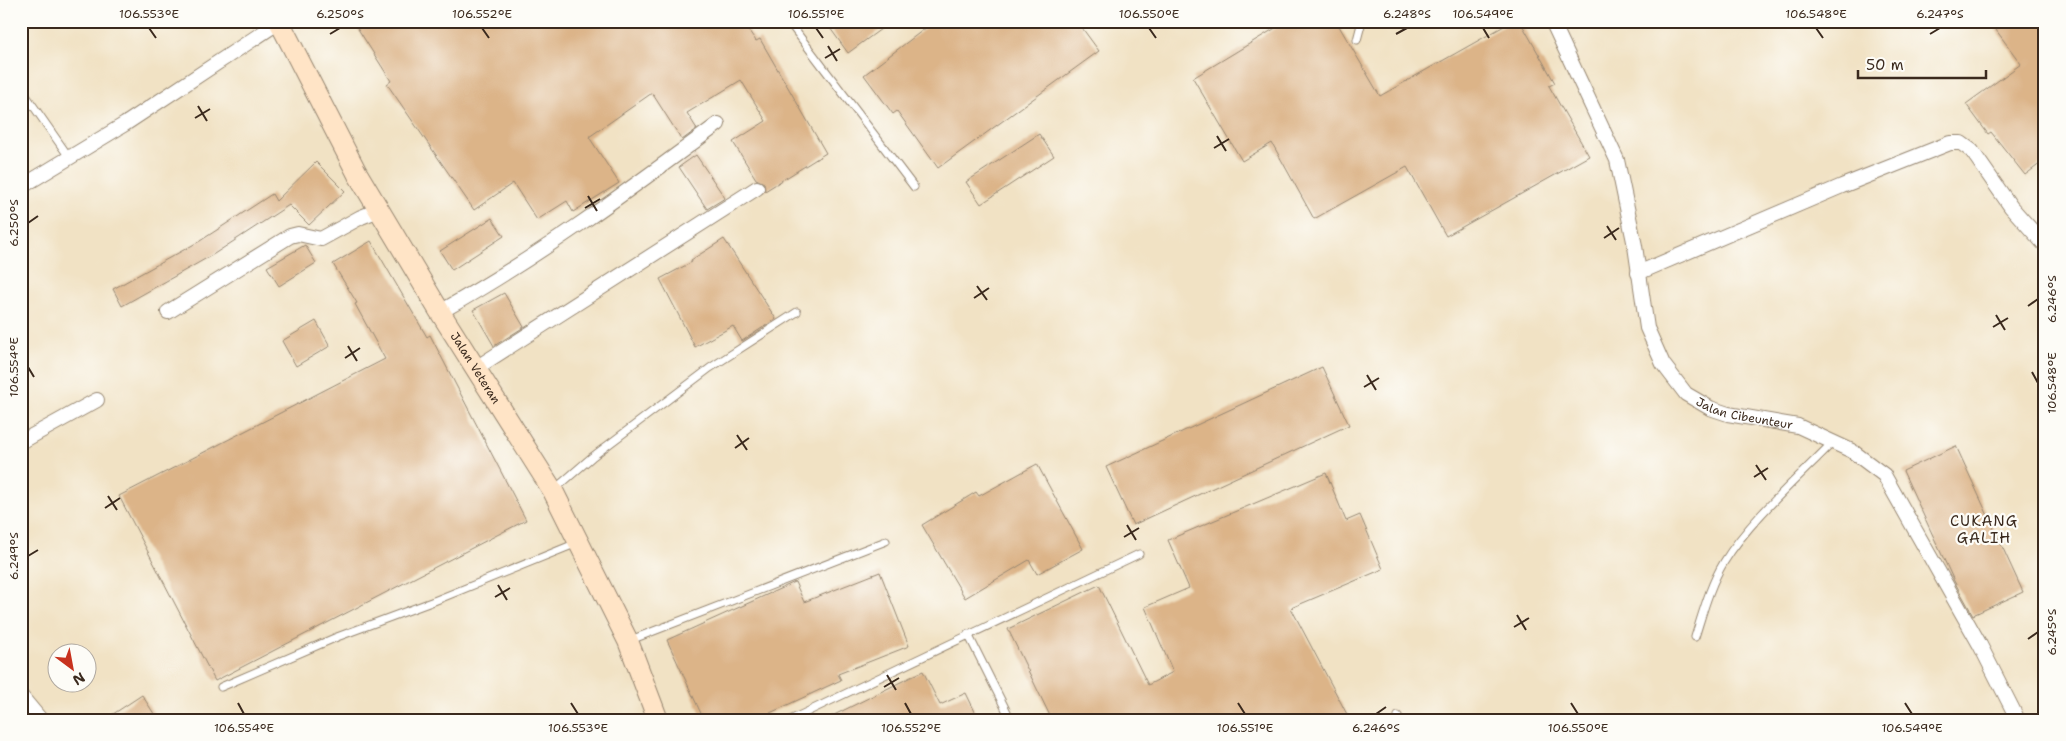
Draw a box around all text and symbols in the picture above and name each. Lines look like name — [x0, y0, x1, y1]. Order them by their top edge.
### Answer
text: 106.553°E — [119, 6, 179, 22]
text: 6.250°S — [316, 6, 364, 22]
text: 106.552°E — [452, 6, 512, 22]
text: 106.551°E — [788, 6, 844, 22]
text: 106.550°E — [1119, 6, 1179, 22]
text: 6.248°S — [1383, 6, 1431, 22]
text: 106.549°E — [1452, 6, 1514, 22]
text: 106.548°E — [1785, 6, 1847, 22]
text: 6.247°S — [1916, 6, 1964, 22]
scale bar — [1858, 48, 1986, 80]
text: 50 m — [1866, 55, 1904, 75]
text: 6.250°S — [6, 199, 22, 247]
text: 6.246°S — [2044, 275, 2060, 323]
street label: Jalan Veteran — [447, 329, 504, 407]
text: 106.554°E — [6, 337, 22, 397]
text: 106.548°E — [2044, 352, 2060, 414]
street label: Jalan Cibeunteur — [1693, 394, 1794, 433]
district label: CUKANG GALIH — [1950, 511, 2018, 548]
text: 6.249°S — [6, 532, 22, 580]
text: 6.245°S — [2044, 608, 2060, 655]
north arrow — [48, 644, 98, 694]
text: N — [69, 668, 88, 690]
text: 106.554°E — [214, 720, 274, 736]
text: 106.553°E — [548, 720, 608, 736]
text: 106.552°E — [881, 720, 941, 736]
text: 106.551°E — [1217, 720, 1273, 736]
text: 6.246°S — [1352, 720, 1400, 736]
text: 106.550°E — [1548, 720, 1608, 736]
text: 106.549°E — [1881, 720, 1943, 736]

